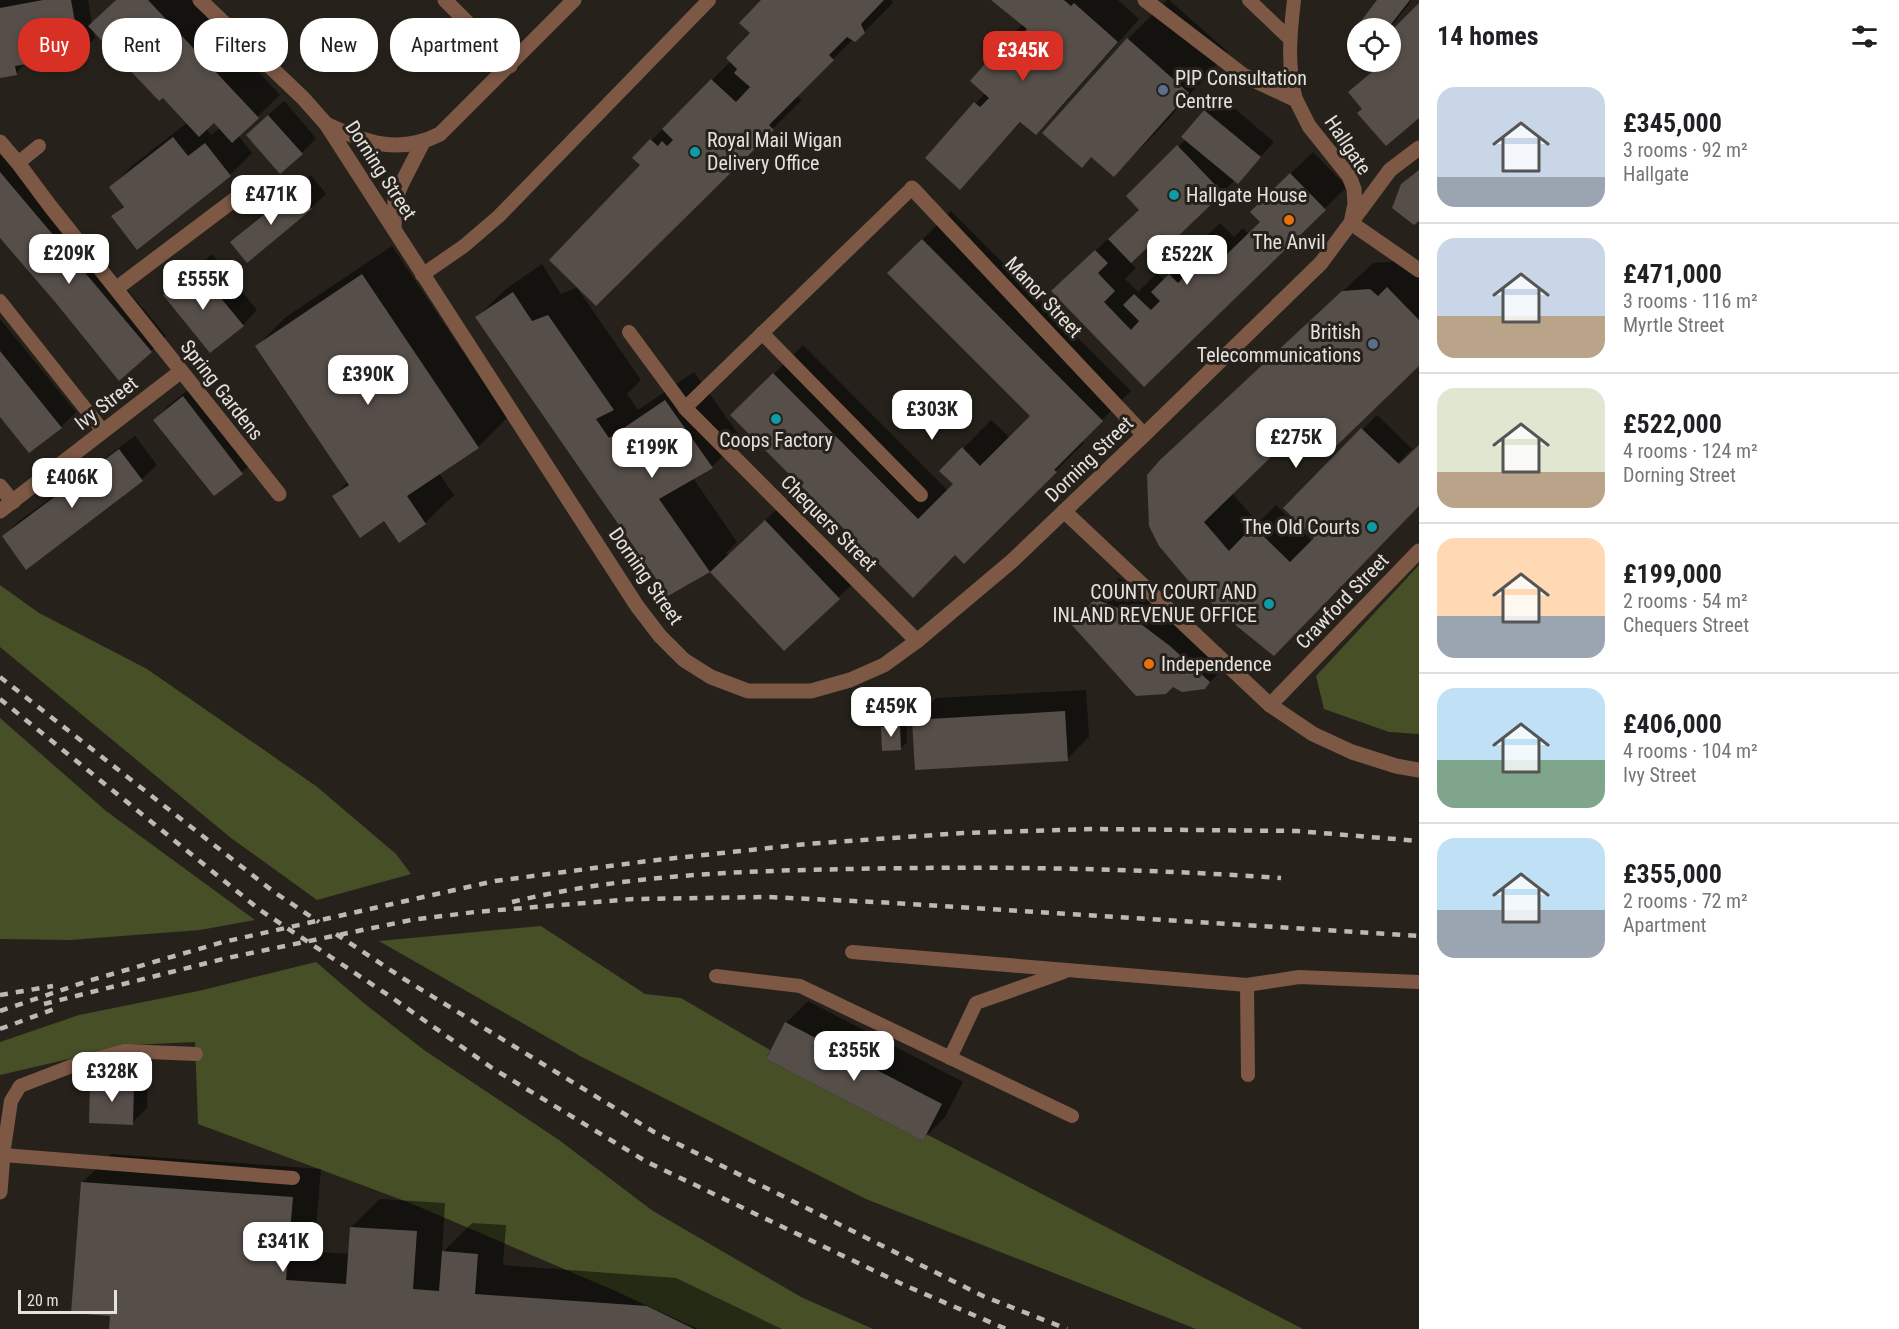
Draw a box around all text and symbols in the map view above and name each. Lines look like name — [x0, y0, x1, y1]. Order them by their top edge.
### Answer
chip: Buy — [18, 18, 90, 72]
chip: Rent — [102, 18, 182, 72]
chip: Filters — [194, 18, 288, 72]
chip: New — [300, 18, 378, 72]
chip: Apartment — [390, 18, 520, 72]
map controls — [1347, 18, 1401, 72]
button: locate — [1347, 18, 1401, 72]
icon: filters — [1848, 20, 1881, 53]
text: 14 homes — [1437, 21, 1539, 51]
pin: £345K — [981, 31, 1065, 82]
text: £345K — [997, 38, 1049, 62]
place label: PIP Consultation Centrre — [1175, 66, 1307, 113]
marker: PIP Consultation Centrre — [1156, 83, 1170, 97]
text: £345,000 — [1623, 108, 1722, 138]
street label: Hallgate — [1320, 111, 1376, 179]
icon: home — [1485, 111, 1557, 183]
street label: Dorning Street — [340, 116, 422, 224]
place label: Royal Mail Wigan Delivery Office — [707, 128, 842, 175]
text: 3 rooms · 92 m² — [1623, 138, 1748, 162]
marker: Royal Mail Wigan Delivery Office — [688, 145, 702, 159]
text: Hallgate — [1623, 162, 1689, 186]
pin: £471K — [229, 175, 313, 226]
text: £471K — [245, 182, 297, 206]
place label: Hallgate House — [1186, 183, 1307, 207]
marker: Hallgate House — [1167, 188, 1181, 202]
marker: The Anvil — [1282, 213, 1296, 227]
place label: The Anvil — [1253, 230, 1326, 254]
pin: £209K — [27, 234, 111, 285]
pin: £522K — [1145, 235, 1229, 286]
text: £209K — [43, 241, 95, 265]
text: £522K — [1161, 242, 1213, 266]
street label: Manor Street — [1000, 252, 1088, 343]
text: £471,000 — [1623, 259, 1722, 289]
pin: £555K — [161, 260, 245, 311]
icon: home — [1485, 262, 1557, 334]
text: £555K — [177, 267, 229, 291]
text: 3 rooms · 116 m² — [1623, 289, 1758, 313]
text: Myrtle Street — [1623, 313, 1724, 337]
place label: British Telecommunications — [1197, 320, 1361, 367]
street label: Spring Gardens — [175, 335, 269, 445]
marker: British Telecommunications — [1366, 337, 1380, 351]
pin: £390K — [326, 355, 410, 406]
text: £390K — [342, 362, 394, 386]
street label: Ivy Street — [70, 371, 142, 435]
pin: £303K — [890, 390, 974, 441]
text: £303K — [906, 397, 958, 421]
text: £522,000 — [1623, 409, 1722, 439]
street label: Dorning Street — [1040, 411, 1138, 507]
marker: Coops Factory — [769, 412, 783, 426]
icon: home — [1485, 412, 1557, 484]
pin: £275K — [1254, 418, 1338, 469]
text: £275K — [1270, 425, 1322, 449]
pin: £199K — [610, 428, 694, 479]
place label: Coops Factory — [719, 428, 833, 452]
text: £199K — [626, 435, 678, 459]
text: 4 rooms · 124 m² — [1623, 439, 1758, 463]
pin: £406K — [30, 458, 114, 509]
text: Dorning Street — [1623, 463, 1736, 487]
text: £406K — [46, 465, 98, 489]
street label: Chequers Street — [776, 470, 882, 576]
place label: The Old Courts — [1242, 515, 1360, 539]
marker: The Old Courts — [1365, 520, 1379, 534]
street label: Dorning Street — [604, 523, 688, 629]
street label: Crawford Street — [1291, 548, 1394, 654]
text: £199,000 — [1623, 559, 1722, 589]
icon: home — [1485, 562, 1557, 634]
place label: COUNTY COURT AND INLAND REVENUE OFFICE — [1053, 580, 1257, 627]
text: 2 rooms · 54 m² — [1623, 589, 1748, 613]
marker: COUNTY COURT AND INLAND REVENUE OFFICE — [1262, 597, 1276, 611]
text: Chequers Street — [1623, 613, 1749, 637]
place label: Independence — [1161, 652, 1272, 676]
marker: Independence — [1142, 657, 1156, 671]
pin: £459K — [849, 687, 933, 738]
text: £459K — [865, 694, 917, 718]
text: £406,000 — [1623, 709, 1722, 739]
icon: home — [1485, 712, 1557, 784]
text: 4 rooms · 104 m² — [1623, 739, 1758, 763]
text: Ivy Street — [1623, 763, 1696, 787]
text: £355,000 — [1623, 859, 1722, 889]
icon: home — [1485, 862, 1557, 934]
text: 2 rooms · 72 m² — [1623, 889, 1748, 913]
text: Apartment — [1623, 913, 1707, 937]
pin: £355K — [812, 1031, 896, 1082]
text: £355K — [828, 1038, 880, 1062]
pin: £328K — [70, 1052, 154, 1103]
text: £328K — [86, 1059, 138, 1083]
pin: £341K — [241, 1222, 325, 1273]
text: £341K — [257, 1229, 309, 1253]
scale bar — [18, 1287, 117, 1314]
text: 20 m — [27, 1291, 59, 1310]

